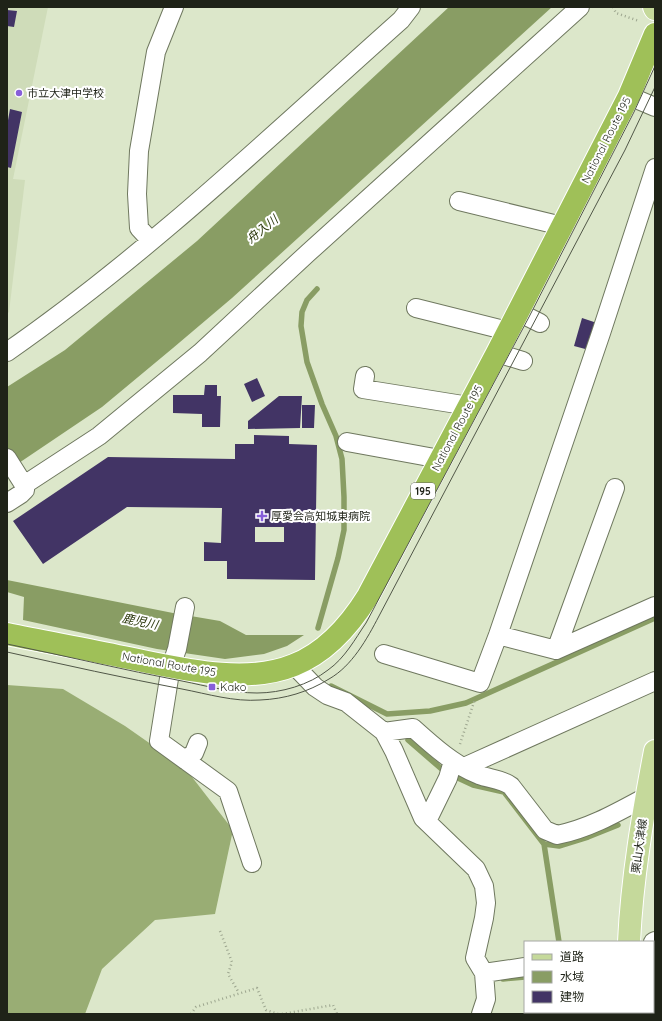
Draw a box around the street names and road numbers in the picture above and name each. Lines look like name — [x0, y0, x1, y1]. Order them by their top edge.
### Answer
street label: National Route 195 — [578, 94, 634, 186]
street label: National Route 195 — [428, 383, 486, 473]
road number: 195 — [411, 483, 435, 499]
street label: National Route 195 — [121, 649, 217, 679]
street label: 栗山大津線 — [628, 818, 650, 874]

